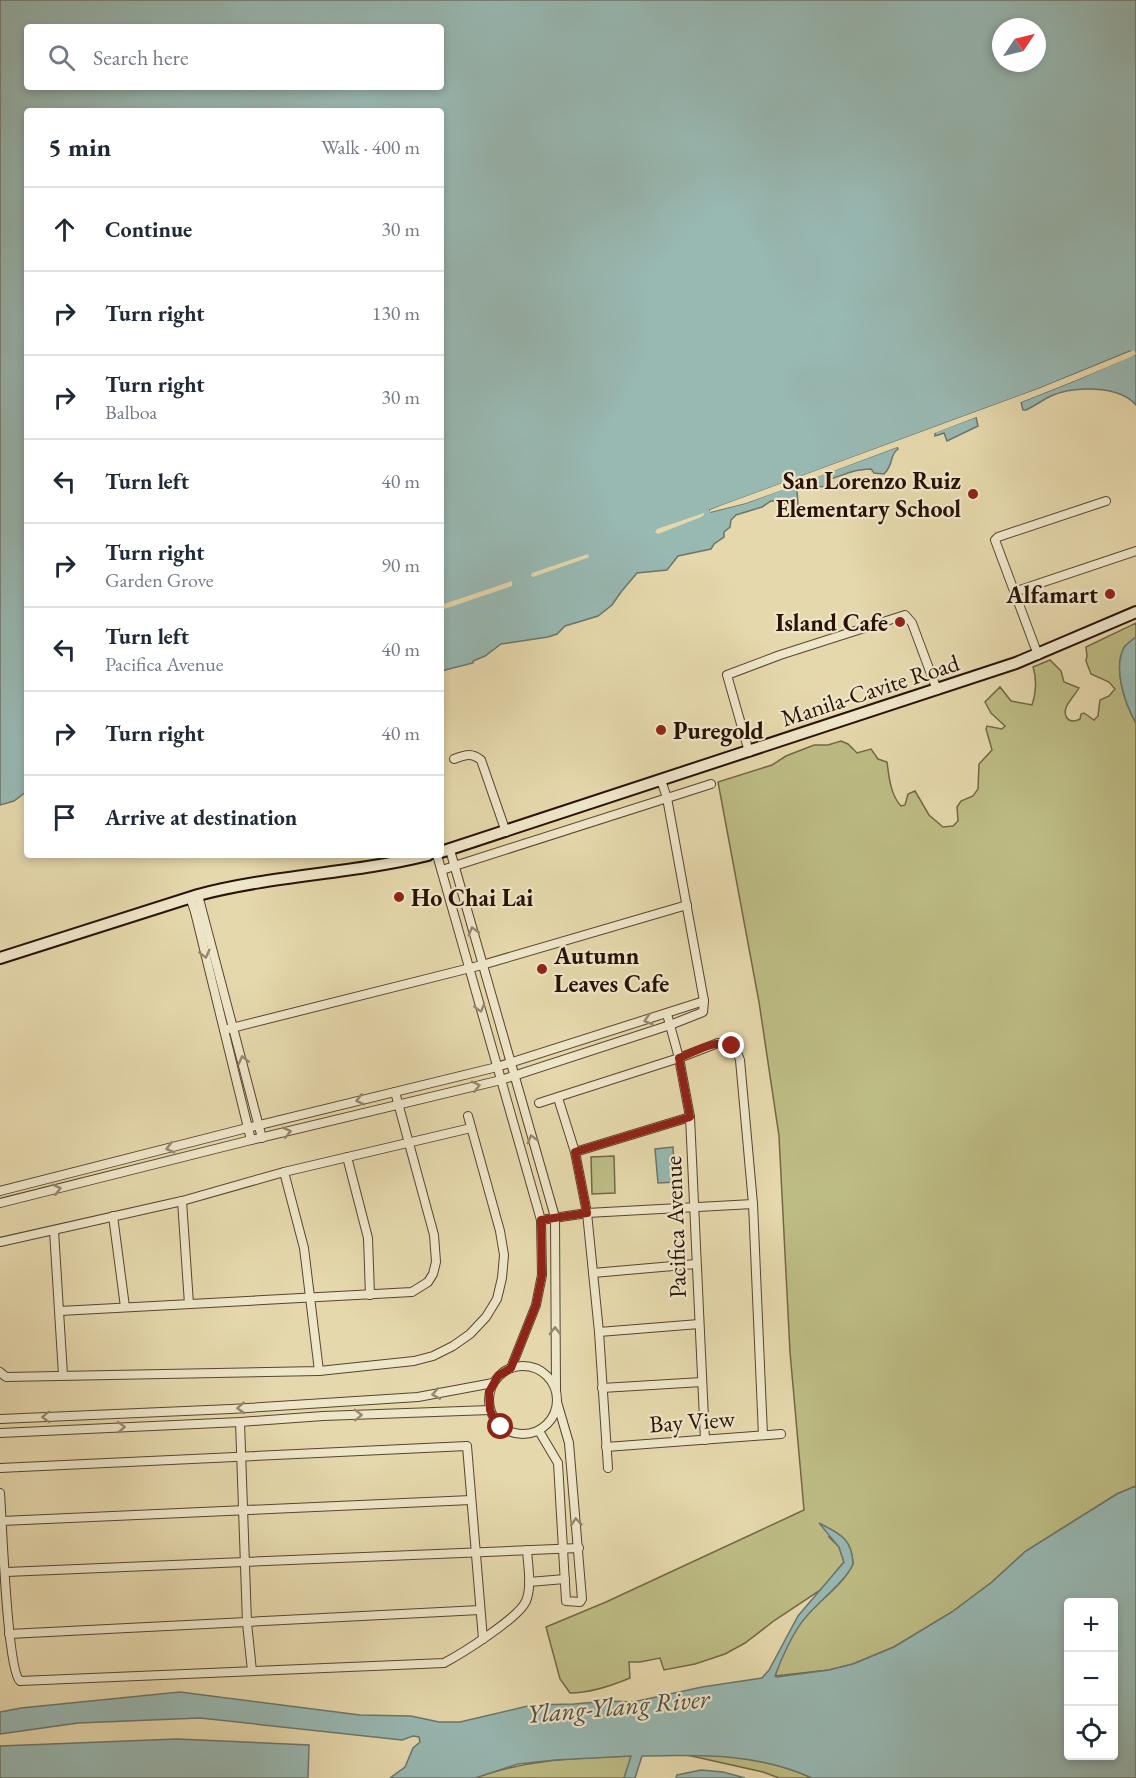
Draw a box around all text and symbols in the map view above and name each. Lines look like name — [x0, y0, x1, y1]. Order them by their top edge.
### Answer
north arrow — [992, 18, 1046, 72]
search box — [24, 24, 444, 90]
icon: search — [45, 41, 78, 74]
text: Search here — [93, 43, 188, 72]
text: 5 min — [48, 130, 111, 164]
text: Walk · 400 m — [321, 134, 420, 160]
icon: ahead — [48, 213, 81, 246]
text: Continue — [105, 215, 192, 244]
text: 30 m — [381, 216, 420, 242]
icon: right — [48, 297, 81, 330]
text: Turn right — [105, 299, 204, 328]
text: 130 m — [372, 300, 420, 326]
text: Turn right — [105, 370, 204, 399]
icon: right — [48, 381, 81, 414]
text: 30 m — [381, 384, 420, 410]
text: Balboa — [105, 399, 157, 425]
icon: left — [48, 465, 81, 498]
place label: San Lorenzo Ruiz Elementary School — [776, 465, 962, 525]
text: Turn left — [105, 467, 189, 496]
text: 40 m — [381, 468, 420, 494]
marker: San Lorenzo Ruiz Elementary School — [966, 487, 980, 501]
text: Turn right — [105, 538, 204, 567]
icon: right — [48, 549, 81, 582]
text: 90 m — [381, 552, 420, 578]
text: Garden Grove — [105, 567, 214, 593]
place label: Alfamart — [1005, 579, 1098, 610]
marker: Alfamart — [1103, 587, 1117, 601]
place label: Island Cafe — [775, 607, 888, 638]
marker: Island Cafe — [893, 615, 907, 629]
text: Turn left — [105, 622, 189, 651]
icon: left — [48, 633, 81, 666]
text: 40 m — [381, 636, 420, 662]
street label: Manila-Cavite Road — [777, 646, 964, 733]
text: Pacifica Avenue — [105, 651, 224, 677]
place label: Puregold — [673, 715, 764, 747]
icon: right — [48, 717, 81, 750]
text: Turn right — [105, 719, 204, 748]
text: 40 m — [381, 720, 420, 746]
marker: Puregold — [654, 723, 668, 737]
icon: arrive — [48, 801, 81, 834]
text: Arrive at destination — [105, 803, 297, 832]
place label: Ho Chai Lai — [411, 882, 533, 913]
marker: Ho Chai Lai — [392, 890, 406, 904]
one-way arrow — [467, 927, 480, 937]
place label: Autumn Leaves Cafe — [553, 940, 669, 999]
one-way arrow — [198, 948, 211, 958]
marker: Autumn Leaves Cafe — [535, 962, 549, 976]
one-way arrow — [473, 1002, 485, 1013]
one-way arrow — [644, 1013, 654, 1025]
route end — [718, 1032, 744, 1058]
one-way arrow — [237, 1056, 250, 1066]
one-way arrow — [471, 1081, 481, 1094]
one-way arrow — [355, 1093, 365, 1106]
one-way arrow — [281, 1126, 291, 1139]
one-way arrow — [527, 1134, 540, 1144]
one-way arrow — [165, 1140, 175, 1153]
street label: Pacifica Avenue — [657, 1155, 693, 1299]
one-way arrow — [52, 1184, 62, 1197]
one-way arrow — [549, 1326, 561, 1335]
one-way arrow — [431, 1387, 441, 1400]
one-way arrow — [237, 1402, 246, 1415]
street label: Bay View — [648, 1402, 737, 1439]
one-way arrow — [354, 1409, 363, 1422]
one-way arrow — [42, 1410, 51, 1423]
route start — [487, 1413, 513, 1439]
one-way arrow — [117, 1421, 126, 1434]
one-way arrow — [570, 1518, 583, 1527]
map controls — [1064, 1598, 1118, 1760]
button: + — [1064, 1598, 1118, 1652]
button: − — [1064, 1652, 1118, 1706]
water label: Ylang-Ylang River — [525, 1681, 712, 1731]
button: locate — [1064, 1706, 1118, 1760]

